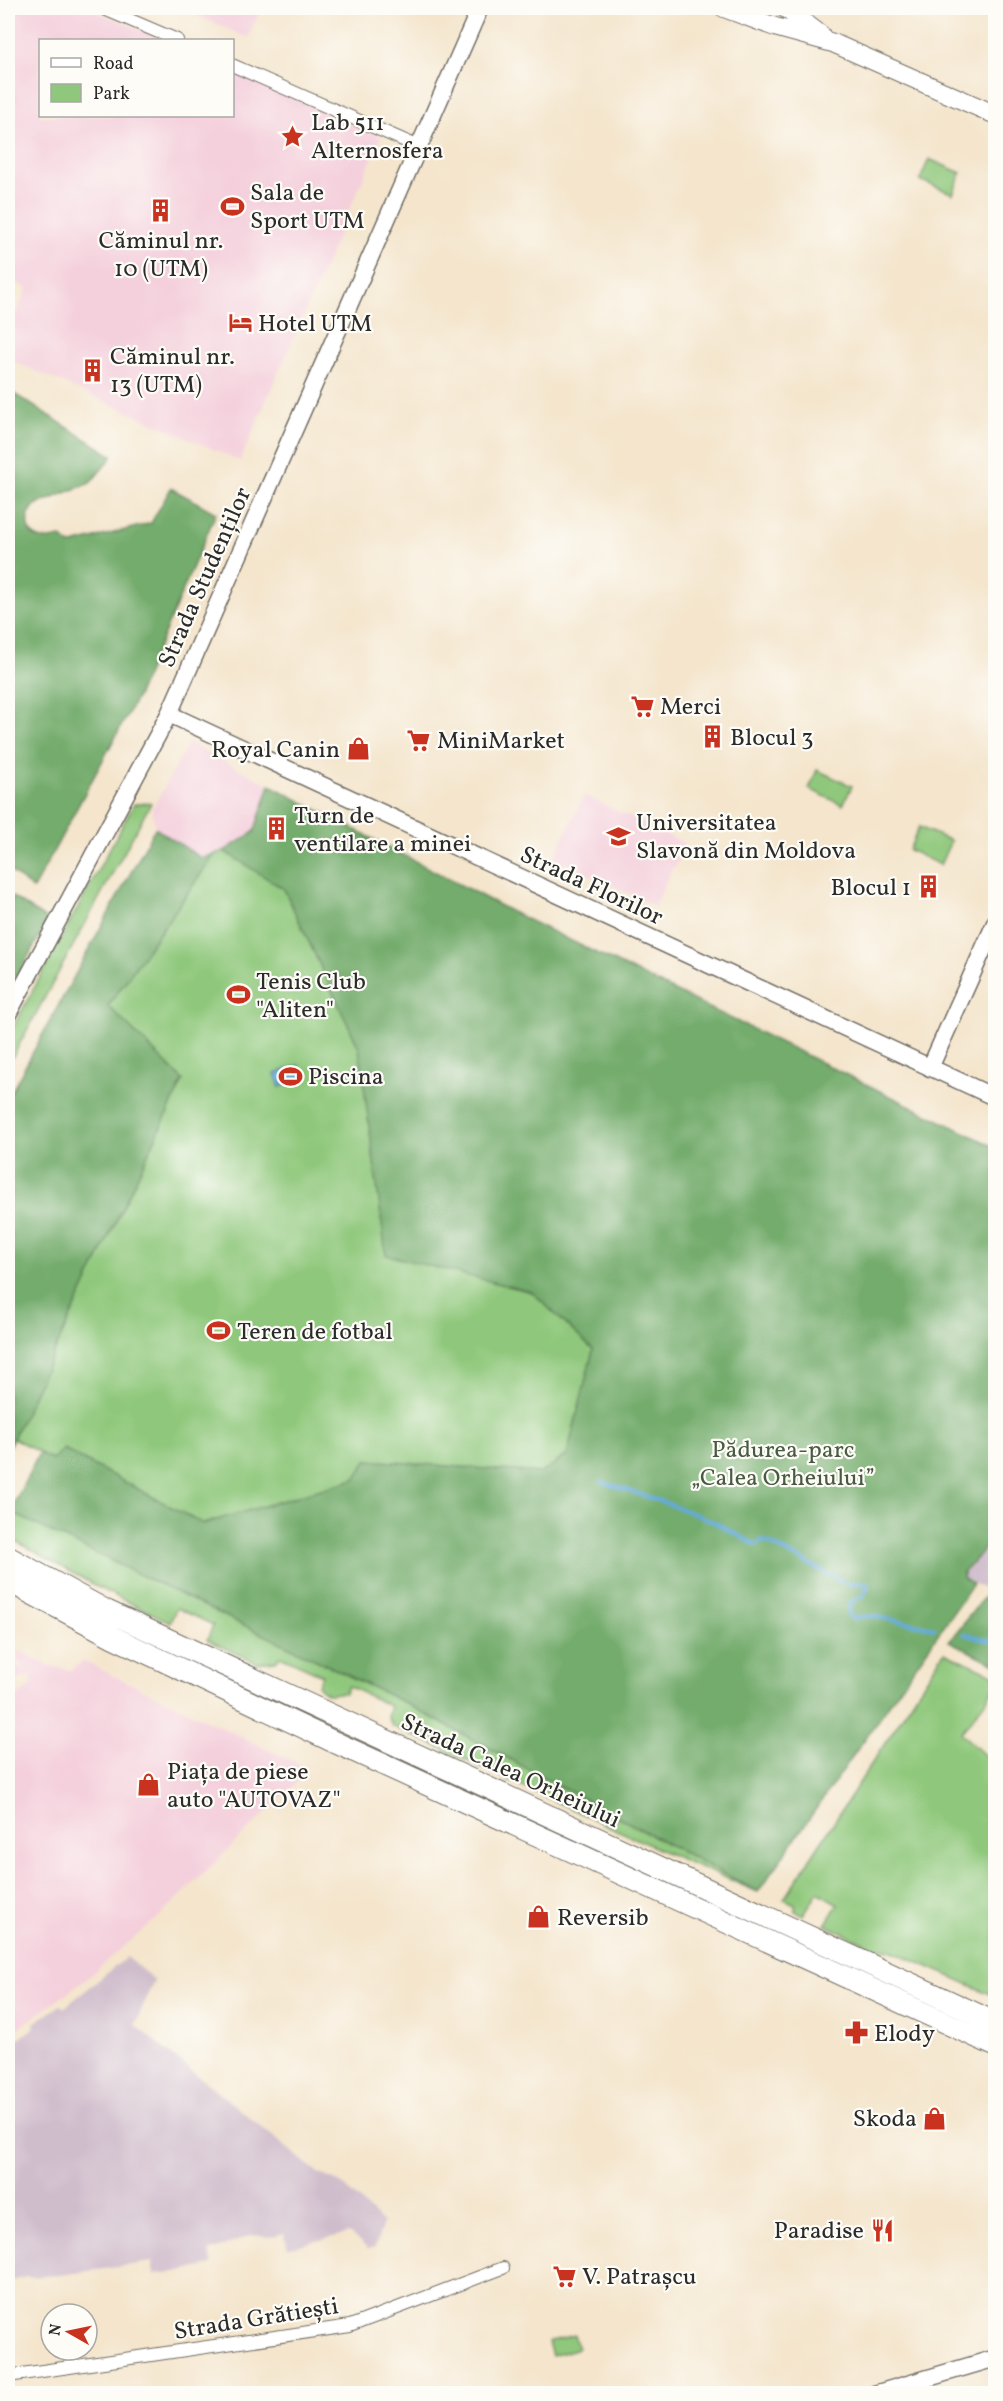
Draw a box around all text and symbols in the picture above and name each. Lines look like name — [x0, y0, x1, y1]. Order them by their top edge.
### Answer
legend — [39, 39, 234, 117]
text: Road — [93, 52, 134, 77]
text: Park — [93, 82, 130, 107]
place label: Lab 511 Alternosfera — [311, 107, 444, 169]
place icon: Lab 511 Alternosfera — [280, 123, 306, 149]
place label: Sala de Sport UTM — [250, 177, 365, 239]
sports icon: Sala de Sport UTM — [219, 193, 245, 219]
building icon: Căminul nr. 10 (UTM) — [148, 197, 174, 223]
place label: Căminul nr. 10 (UTM) — [98, 225, 224, 287]
place label: Hotel UTM — [258, 308, 372, 342]
hotel icon: Hotel UTM — [227, 310, 253, 336]
place label: Căminul nr. 13 (UTM) — [110, 341, 235, 403]
building icon: Căminul nr. 13 (UTM) — [79, 357, 105, 383]
street label: Strada Studenților — [151, 482, 261, 673]
place label: Merci — [660, 691, 721, 725]
supermarket icon: Merci — [629, 693, 655, 719]
place label: Blocul 3 — [730, 722, 813, 756]
building icon: Blocul 3 — [699, 724, 725, 750]
place label: MiniMarket — [437, 725, 565, 759]
supermarket icon: MiniMarket — [406, 727, 432, 753]
place label: Royal Canin — [211, 734, 340, 768]
shop icon: Royal Canin — [345, 736, 371, 762]
place label: Turn de ventilare a minei — [294, 800, 471, 862]
place label: Universitatea Slavonă din Moldova — [636, 807, 856, 869]
building icon: Turn de ventilare a minei — [263, 816, 289, 842]
school or university icon: Universitatea Slavonă din Moldova — [605, 823, 631, 849]
street label: Strada Florilor — [514, 839, 668, 935]
place label: Blocul 1 — [831, 872, 911, 906]
building icon: Blocul 1 — [916, 874, 942, 900]
place label: Tenis Club "Aliten" — [256, 966, 366, 1028]
sports icon: Tenis Club "Aliten" — [225, 982, 251, 1008]
place label: Piscina — [308, 1061, 384, 1095]
sports icon: Piscina — [277, 1063, 303, 1089]
place label: Teren de fotbal — [237, 1316, 393, 1350]
sports icon: Teren de fotbal — [206, 1318, 232, 1344]
park label: Pădurea-parc „Calea Orheiului” — [691, 1434, 875, 1496]
street label: Strada Calea Orheiului — [395, 1706, 626, 1838]
place label: Piața de piese auto "AUTOVAZ" — [167, 1756, 341, 1818]
shop icon: Piața de piese auto "AUTOVAZ" — [136, 1772, 162, 1798]
place label: Reversib — [557, 1902, 649, 1936]
shop icon: Reversib — [526, 1904, 552, 1930]
place label: Elody — [874, 2018, 935, 2052]
pharmacy icon: Elody — [843, 2020, 869, 2046]
place label: Skoda — [853, 2103, 917, 2137]
shop icon: Skoda — [922, 2105, 948, 2131]
place label: Paradise — [774, 2215, 864, 2249]
restaurant icon: Paradise — [869, 2217, 895, 2243]
place label: V. Patrașcu — [582, 2261, 697, 2295]
supermarket icon: V. Patrașcu — [551, 2263, 577, 2289]
street label: Strada Grătiești — [172, 2290, 341, 2350]
north arrow — [39, 2302, 99, 2362]
text: N — [44, 2322, 68, 2337]

